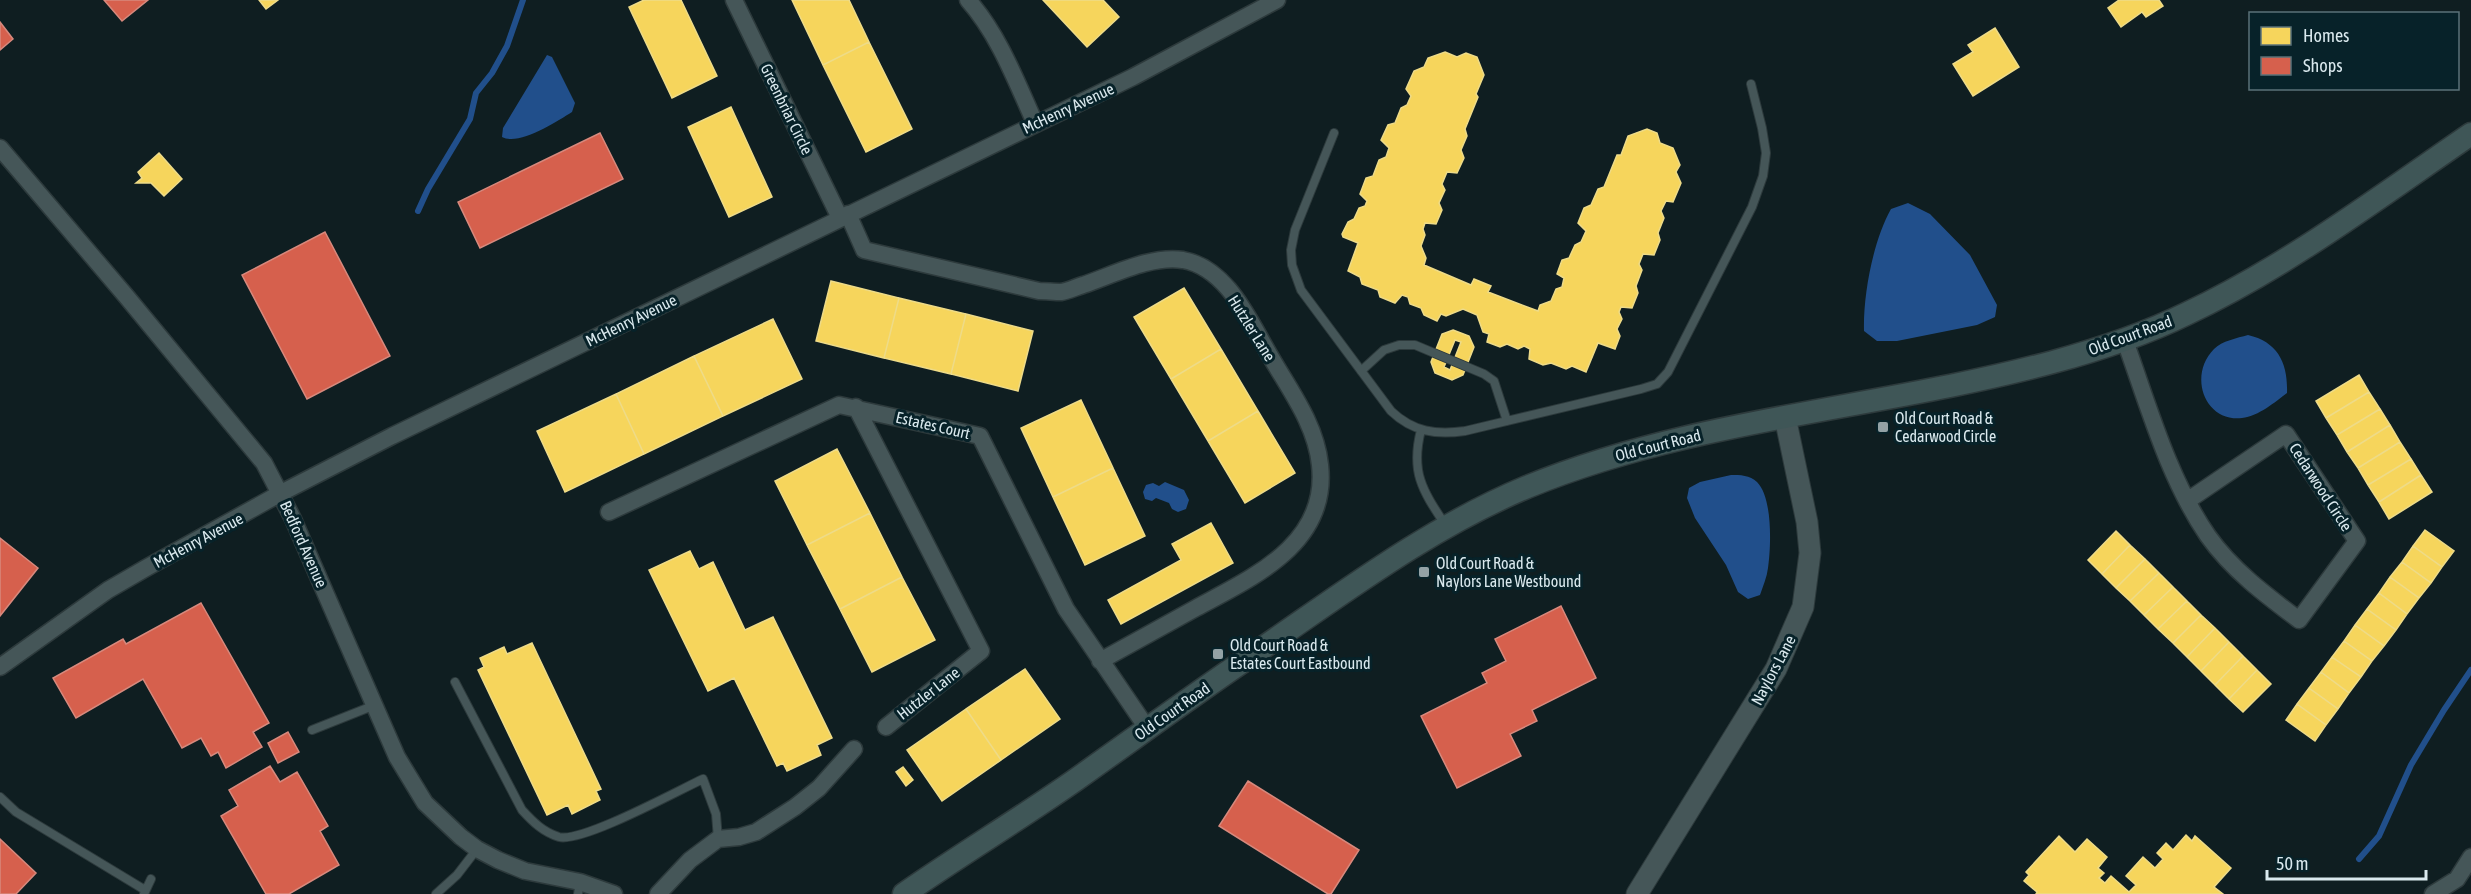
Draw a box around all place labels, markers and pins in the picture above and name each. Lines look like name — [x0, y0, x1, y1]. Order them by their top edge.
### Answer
place label: Old Court Road & Cedarwood Circle — [1895, 409, 1996, 445]
marker: Old Court Road & Cedarwood Circle — [1876, 420, 1890, 434]
place label: Old Court Road & Naylors Lane Westbound — [1436, 554, 1581, 591]
marker: Old Court Road & Naylors Lane Westbound — [1417, 565, 1431, 579]
place label: Old Court Road & Estates Court Eastbound — [1230, 636, 1371, 672]
marker: Old Court Road & Estates Court Eastbound — [1211, 647, 1225, 661]

